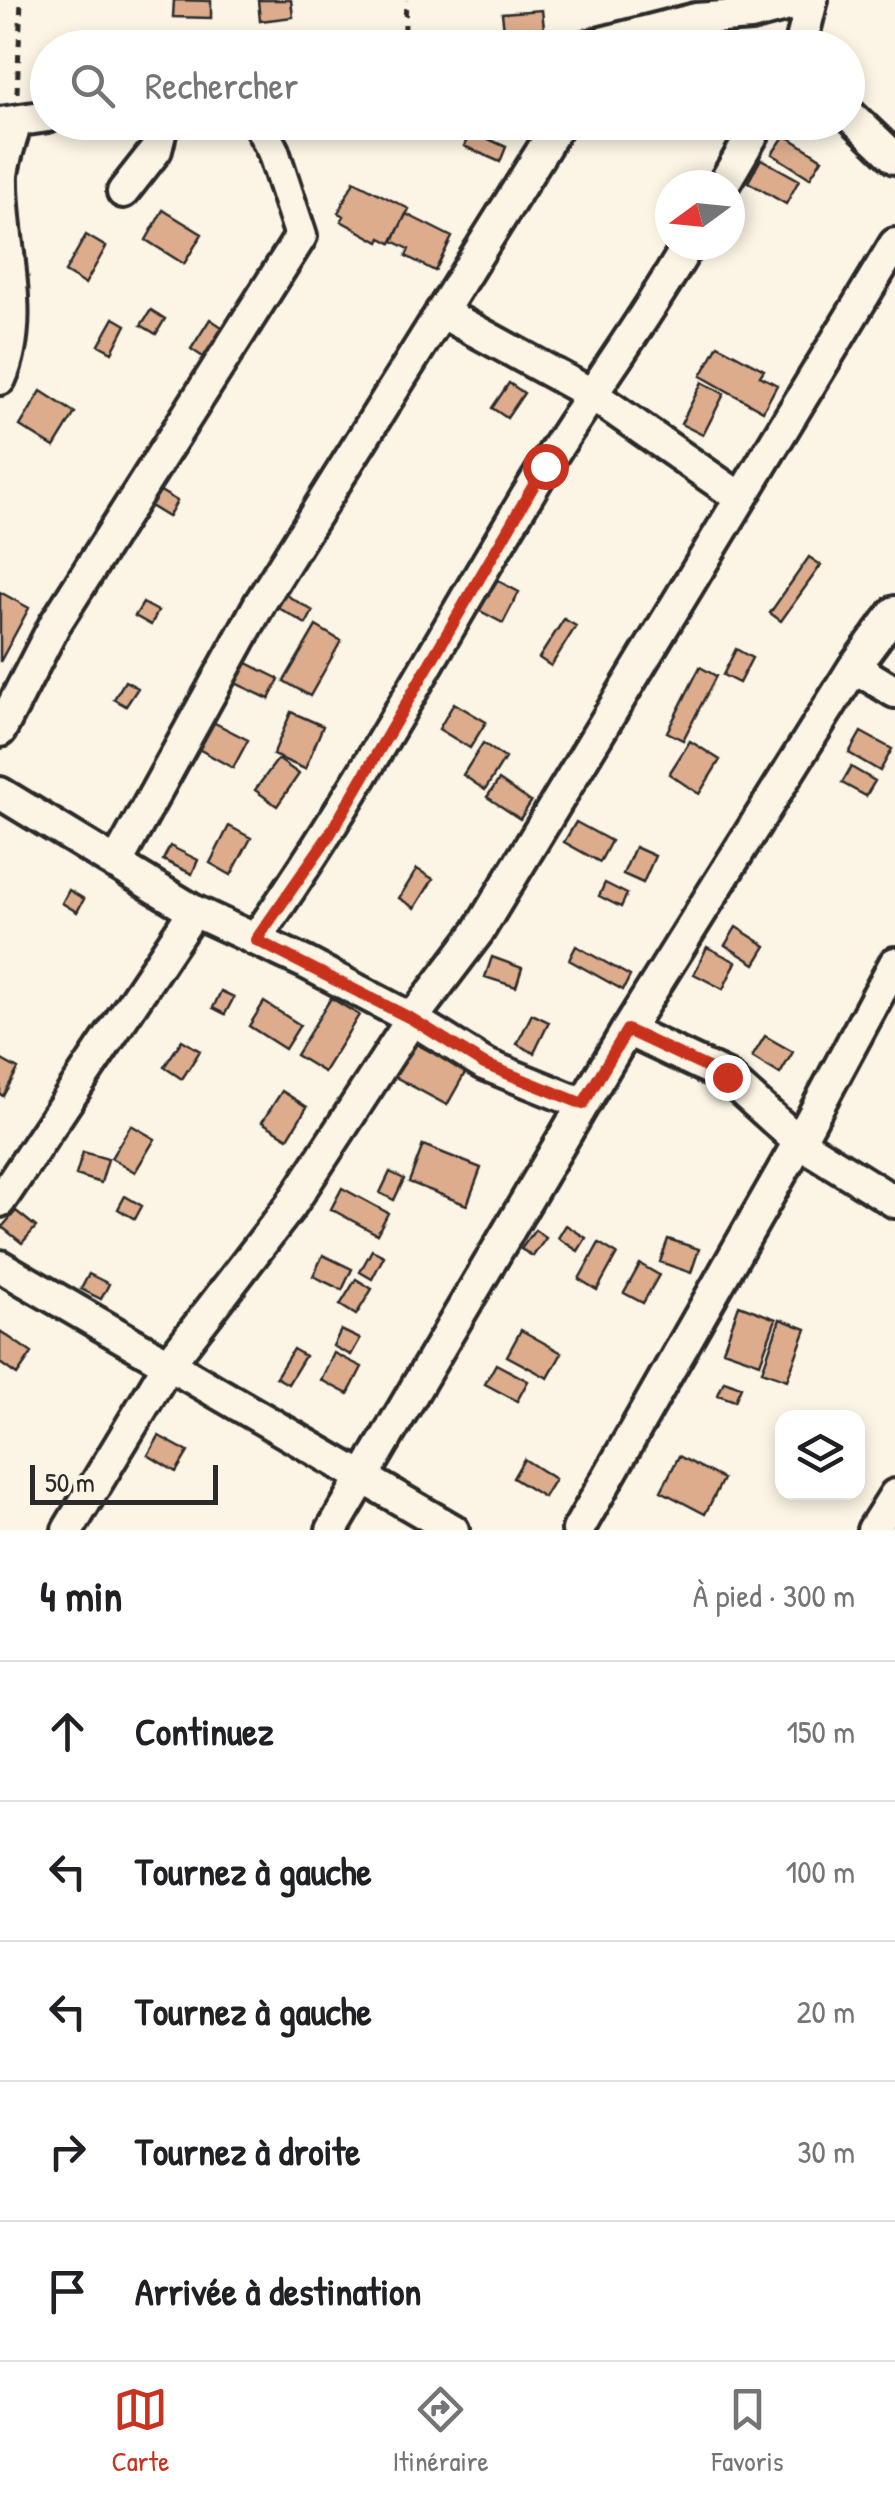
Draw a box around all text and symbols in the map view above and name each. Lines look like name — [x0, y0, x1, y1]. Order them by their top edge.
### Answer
search box — [30, 30, 865, 140]
icon: search — [65, 58, 120, 113]
text: Rechercher — [145, 59, 298, 111]
north arrow — [655, 170, 745, 260]
route start — [523, 444, 569, 490]
route end — [705, 1055, 751, 1101]
map controls — [775, 1410, 865, 1500]
button: layers — [775, 1410, 865, 1500]
scale bar — [30, 1460, 218, 1504]
text: 50 m — [45, 1463, 95, 1501]
text: 4 min — [40, 1567, 122, 1624]
text: À pied · 300 m — [693, 1574, 855, 1617]
icon: ahead — [40, 1704, 95, 1759]
text: Continuez — [135, 1705, 274, 1757]
text: 150 m — [786, 1710, 855, 1753]
icon: left — [40, 1844, 95, 1899]
text: Tournez à gauche — [135, 1845, 372, 1897]
text: 100 m — [786, 1850, 855, 1893]
icon: left — [40, 1984, 95, 2039]
text: Tournez à gauche — [135, 1985, 372, 2037]
text: 20 m — [797, 1990, 855, 2033]
icon: right — [40, 2124, 95, 2179]
text: Tournez à droite — [135, 2125, 360, 2177]
text: 30 m — [797, 2130, 855, 2173]
icon: arrive — [40, 2264, 95, 2319]
text: Arrivée à destination — [135, 2265, 421, 2317]
tab: Carte — [112, 2382, 169, 2480]
tab: Itinéraire — [392, 2382, 489, 2480]
tab: Favoris — [712, 2382, 783, 2480]

